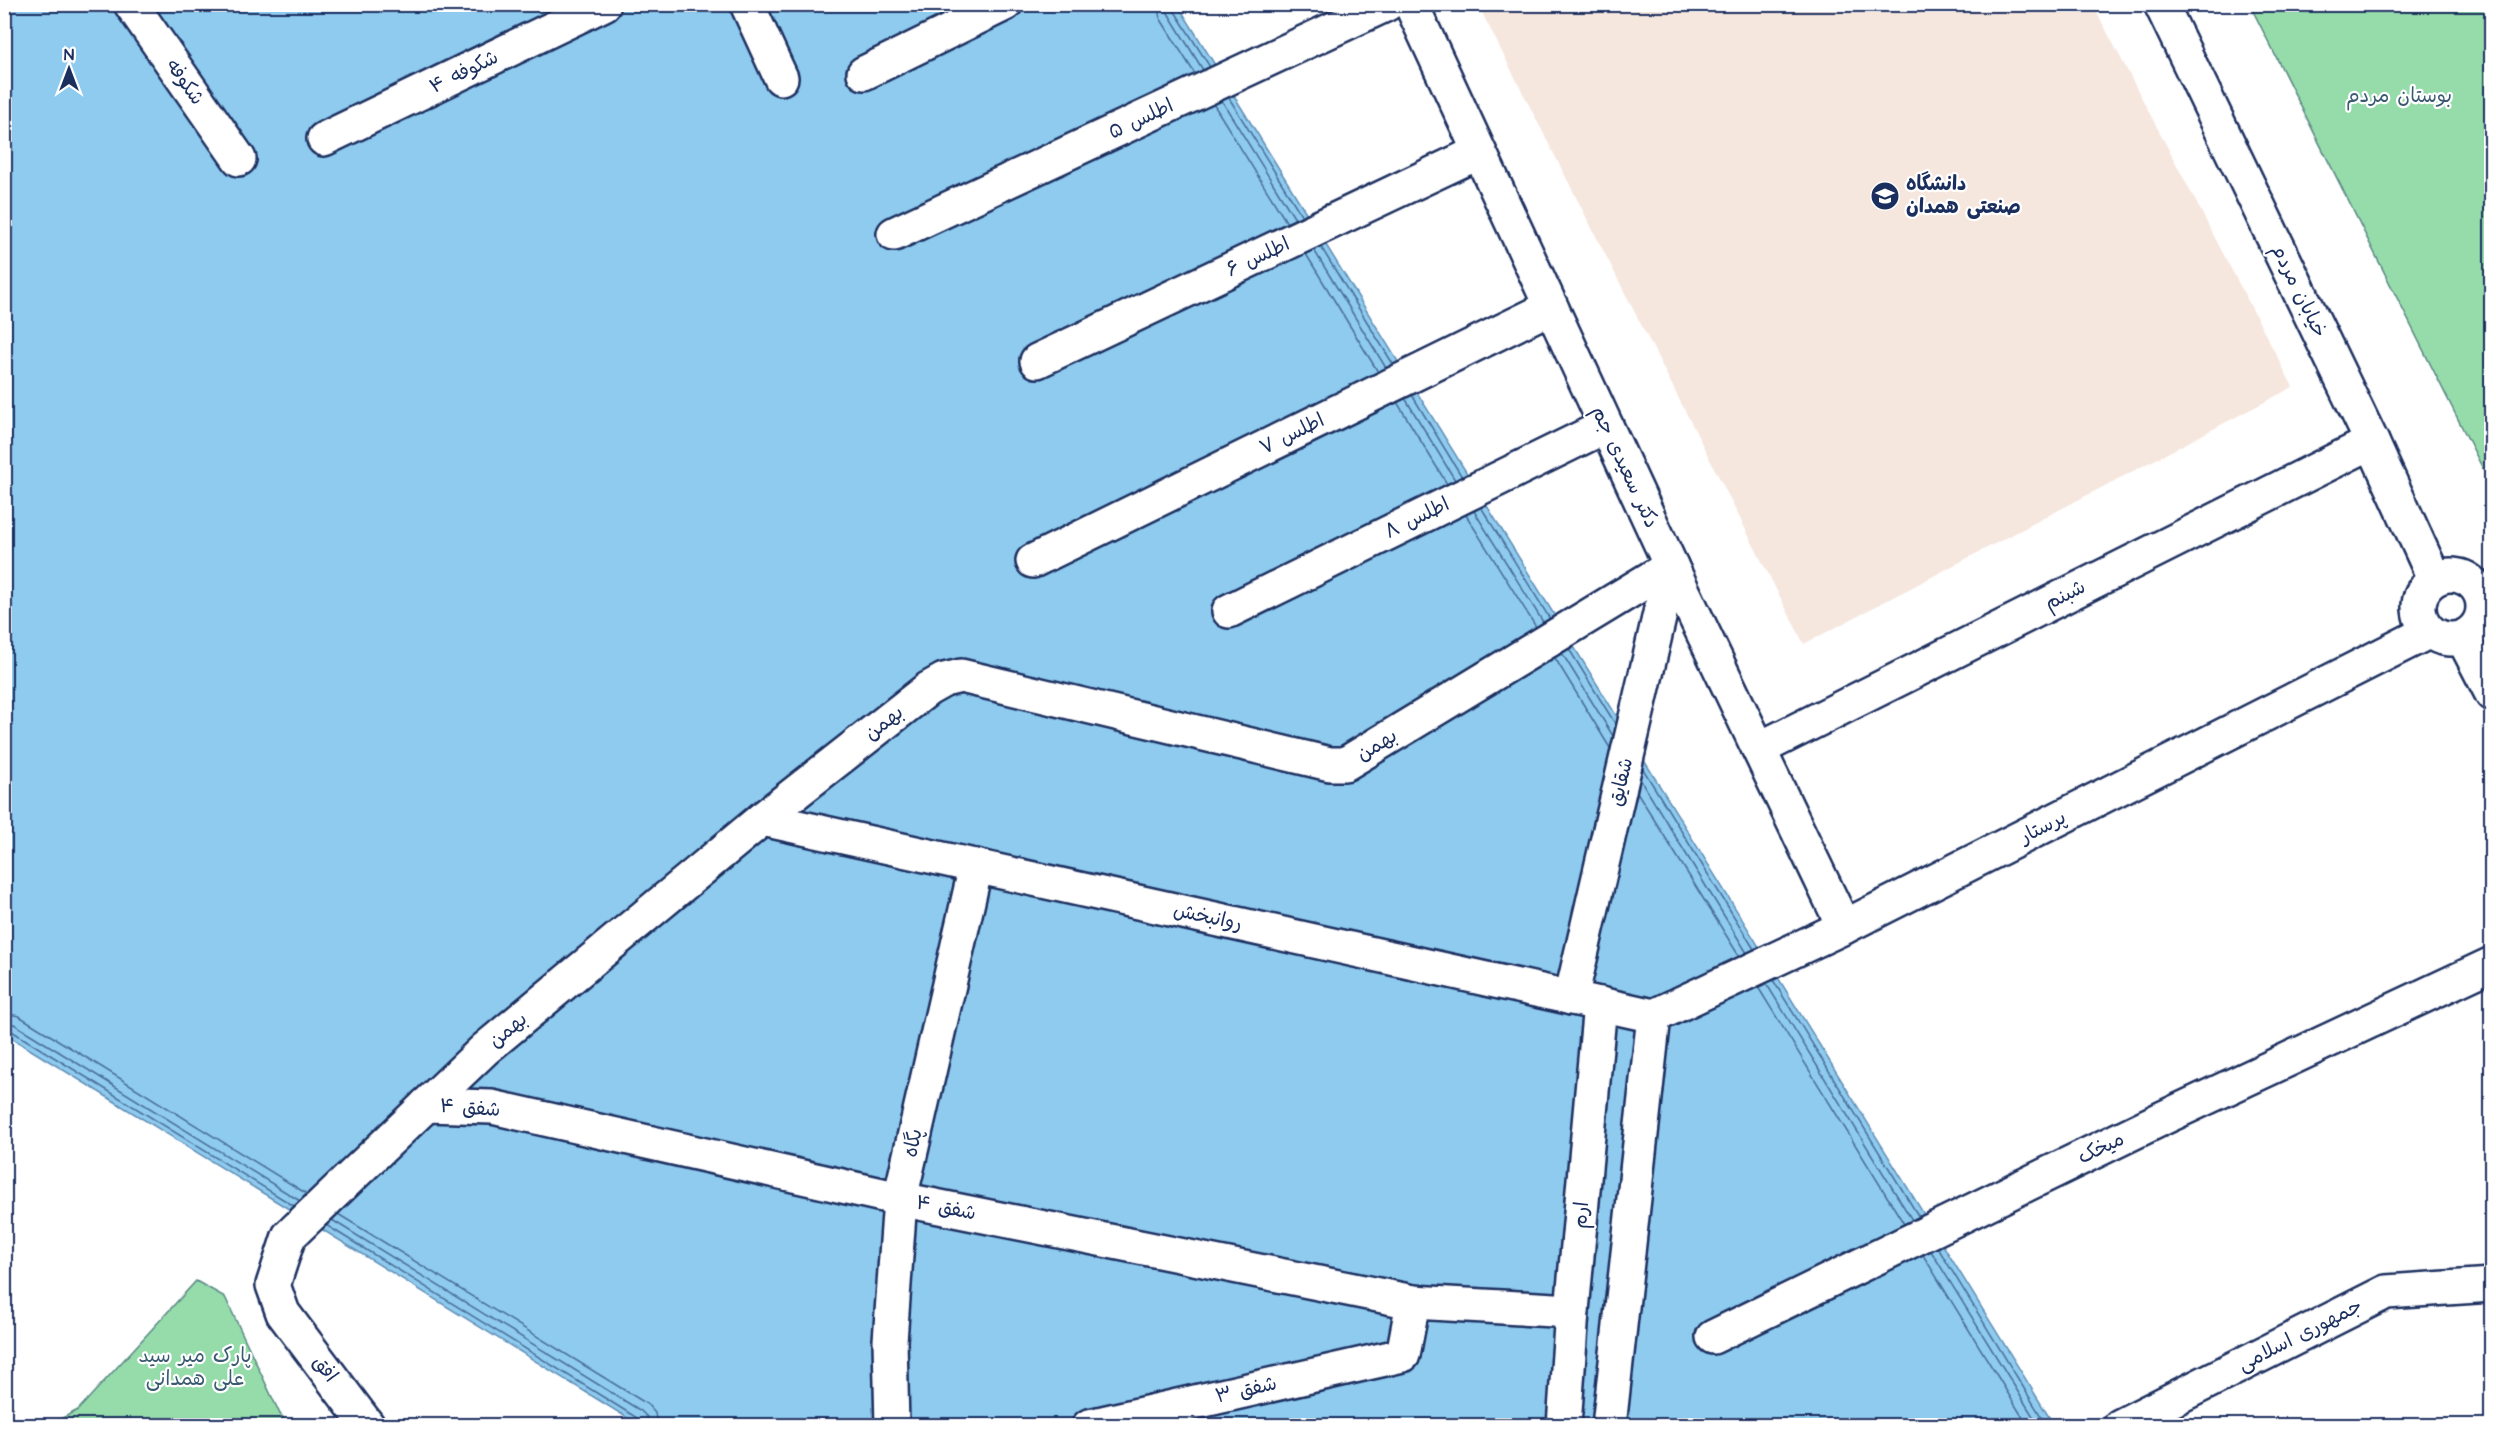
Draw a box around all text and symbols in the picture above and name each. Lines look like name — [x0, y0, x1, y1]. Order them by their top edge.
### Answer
north arrow — [39, 39, 99, 99]
street label: شکوفه ۴ — [425, 43, 503, 101]
text: N — [64, 44, 74, 66]
street label: شکوفه — [159, 53, 211, 111]
park label: بوستان مردم — [2346, 82, 2452, 111]
street label: اطلس ۵ — [1104, 92, 1178, 146]
place label: دانشگاه صنعتی همدان — [1906, 170, 2021, 221]
school or university icon: دانشگاه صنعتی همدان — [1869, 180, 1901, 212]
street label: اطلس ۶ — [1222, 230, 1294, 284]
street label: خیابان مردم — [2263, 240, 2334, 343]
street label: دکتر سعیدی جم — [1584, 401, 1666, 533]
street label: اطلس ۷ — [1255, 406, 1329, 462]
street label: اطلس ۸ — [1380, 490, 1454, 546]
street label: شبنم — [2040, 573, 2090, 617]
street label: بهمن — [858, 699, 910, 747]
street label: بهمن — [1351, 722, 1403, 768]
street label: شقایق — [1602, 755, 1640, 809]
street label: پرستار — [2013, 803, 2071, 851]
street label: روانبخش — [1171, 896, 1245, 938]
street label: بهمن — [482, 1005, 534, 1055]
street label: شفق ۴ — [439, 1092, 501, 1124]
street label: میخک — [2073, 1125, 2129, 1171]
street label: پگاه — [896, 1126, 930, 1160]
street label: شفق ۴ — [913, 1188, 979, 1228]
street label: ارم — [1566, 1200, 1596, 1230]
street label: جمهوری اسلامی — [2233, 1292, 2367, 1378]
park label: پارک میر سید علی همدانی — [138, 1342, 252, 1393]
street label: افق — [306, 1350, 344, 1388]
street label: شفق ۳ — [1212, 1369, 1280, 1411]

